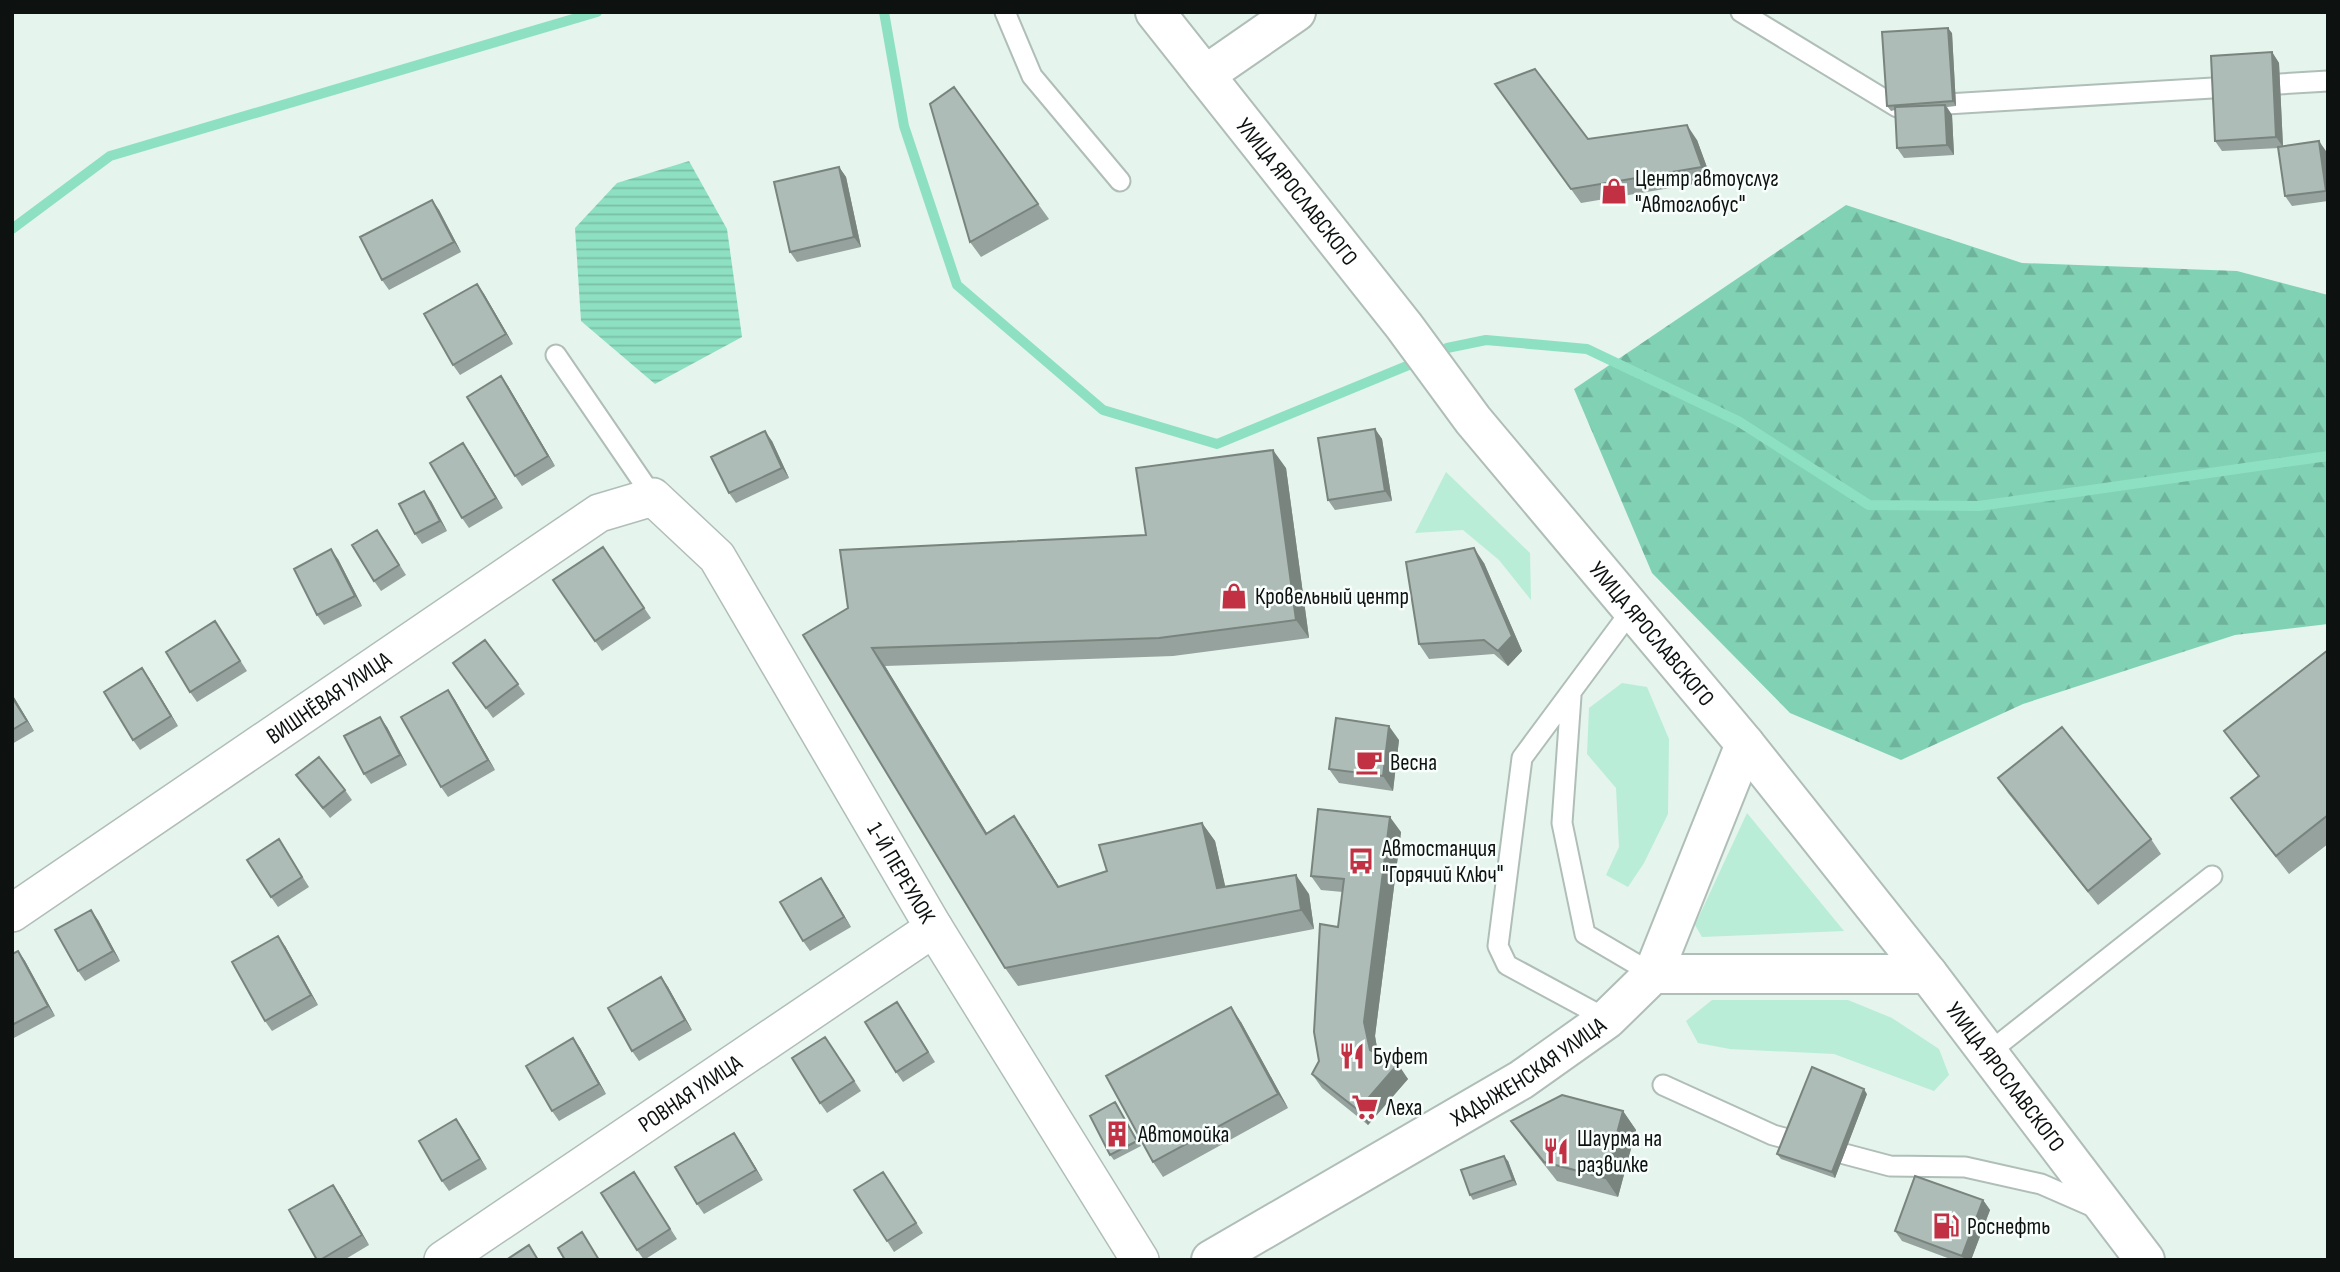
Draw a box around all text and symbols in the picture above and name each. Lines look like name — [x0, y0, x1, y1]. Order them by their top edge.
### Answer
street label: УЛИЦА ЯРОСЛАВСКОГО — [1230, 113, 1364, 271]
place label: Центр автоуслуг "Автоглобус" — [1635, 165, 1779, 219]
shop icon: Центр автоуслуг "Автоглобус" — [1599, 176, 1629, 206]
street label: УЛИЦА ЯРОСЛАВСКОГО — [1583, 556, 1720, 712]
shop icon: Кровельный центр — [1219, 581, 1249, 611]
place label: Кровельный центр — [1255, 583, 1409, 611]
street label: ВИШНЁВАЯ УЛИЦА — [261, 646, 397, 751]
cafe icon: Весна — [1354, 747, 1384, 777]
place label: Весна — [1390, 749, 1437, 777]
street label: 1-Й ПЕРЕУЛОК — [860, 818, 941, 929]
place label: Автостанция "Горячий Ключ" — [1381, 835, 1503, 889]
bus stop icon: Автостанция "Горячий Ключ" — [1346, 846, 1376, 876]
street label: УЛИЦА ЯРОСЛАВСКОГО — [1939, 997, 2071, 1157]
street label: ХАДЫЖЕНСКАЯ УЛИЦА — [1445, 1011, 1612, 1133]
restaurant icon: Буфет — [1337, 1041, 1367, 1071]
place label: Буфет — [1373, 1043, 1428, 1071]
street label: РОВНАЯ УЛИЦА — [633, 1049, 748, 1139]
supermarket icon: Леха — [1350, 1092, 1380, 1122]
place label: Леха — [1385, 1094, 1422, 1122]
building icon: Автомойка — [1102, 1119, 1132, 1149]
place label: Автомойка — [1137, 1121, 1229, 1149]
place label: Шаурма на развилке — [1577, 1125, 1662, 1179]
restaurant icon: Шаурма на развилке — [1541, 1136, 1571, 1166]
fuel station icon: Роснефть — [1931, 1211, 1961, 1241]
place label: Роснефть — [1967, 1213, 2050, 1241]

